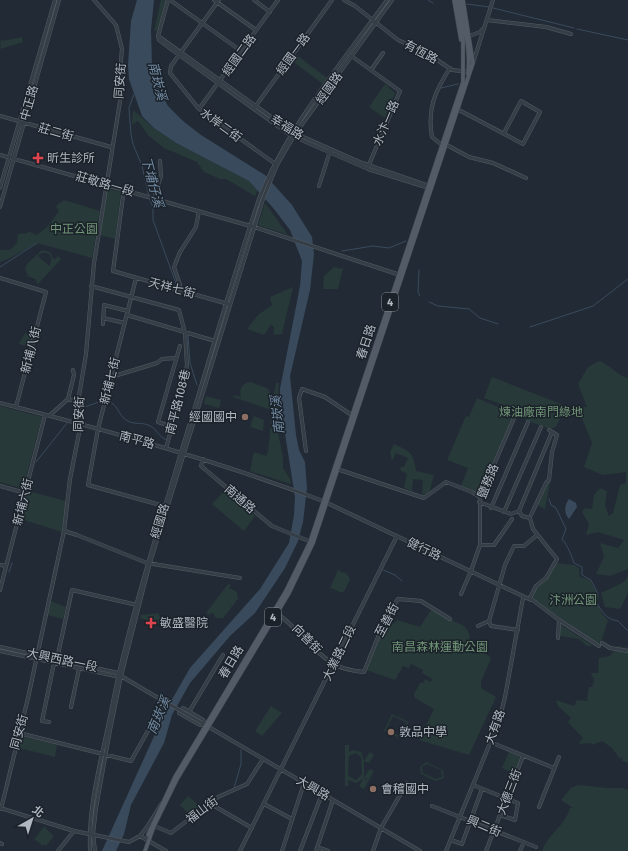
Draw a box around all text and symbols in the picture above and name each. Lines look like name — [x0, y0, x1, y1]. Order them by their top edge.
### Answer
street label: 經國一路 — [273, 30, 313, 78]
street label: 經國二路 — [219, 31, 259, 79]
street label: 有恆路 — [402, 37, 440, 67]
water label: 南崁溪 — [146, 60, 170, 104]
street label: 同安街 — [112, 63, 128, 99]
street label: 經國路 — [313, 69, 345, 107]
street label: 中正路 — [17, 84, 41, 122]
street label: 水汴一路 — [370, 98, 402, 148]
street label: 水岸二街 — [197, 105, 245, 145]
street label: 幸福路 — [268, 112, 306, 142]
street label: 莊二街 — [37, 120, 75, 144]
place label: 昕生診所 — [47, 151, 95, 165]
marker: 昕生診所 — [32, 152, 44, 164]
water label: 下埔仔溪 — [139, 155, 167, 211]
street label: 莊敬路一段 — [74, 169, 136, 199]
park label: 中正公園 — [50, 222, 98, 236]
street label: 天祥七街 — [147, 275, 197, 301]
road number: 4 — [382, 293, 398, 311]
street label: 春日路 — [354, 323, 378, 361]
street label: 新埔八街 — [18, 325, 44, 375]
street label: 新埔七街 — [97, 356, 123, 406]
street label: 南平路108巷 — [163, 368, 193, 436]
water label: 南崁溪 — [268, 393, 287, 435]
street label: 同安街 — [71, 396, 87, 432]
park label: 煉油廠南門綠地 — [499, 405, 583, 419]
place label: 經國國中 — [189, 410, 237, 424]
marker: 經國國中 — [240, 412, 250, 422]
street label: 南平路 — [118, 429, 156, 451]
street label: 鹽務路 — [475, 462, 501, 500]
street label: 新埔六街 — [10, 477, 36, 527]
street label: 南通路 — [222, 482, 258, 516]
street label: 經國路 — [148, 502, 172, 540]
street label: 健行路 — [405, 535, 443, 563]
park label: 汴洲公園 — [549, 593, 597, 607]
street label: 至善街 — [372, 601, 402, 639]
road number: 4 — [265, 608, 281, 626]
place label: 敏盛醫院 — [160, 616, 208, 630]
marker: 敏盛醫院 — [145, 617, 157, 629]
street label: 向善街 — [289, 621, 325, 657]
street label: 大業路二段 — [320, 623, 358, 683]
park label: 南昌森林運動公園 — [392, 640, 488, 654]
street label: 春日路 — [216, 643, 246, 681]
street label: 大興西路一段 — [25, 646, 99, 674]
water label: 南崁溪 — [144, 692, 174, 736]
street label: 大有路 — [482, 708, 508, 746]
street label: 同安街 — [8, 713, 30, 751]
place label: 敦品中學 — [399, 725, 447, 739]
marker: 敦品中學 — [386, 727, 396, 737]
street label: 大德三街 — [494, 767, 524, 817]
street label: 大興路 — [294, 773, 332, 803]
place label: 會稽國中 — [381, 782, 429, 796]
marker: 會稽國中 — [368, 784, 378, 794]
street label: 福山街 — [183, 794, 221, 826]
north arrow — [12, 799, 52, 839]
text: 北 — [30, 803, 46, 820]
street label: 興二街 — [465, 813, 503, 839]

